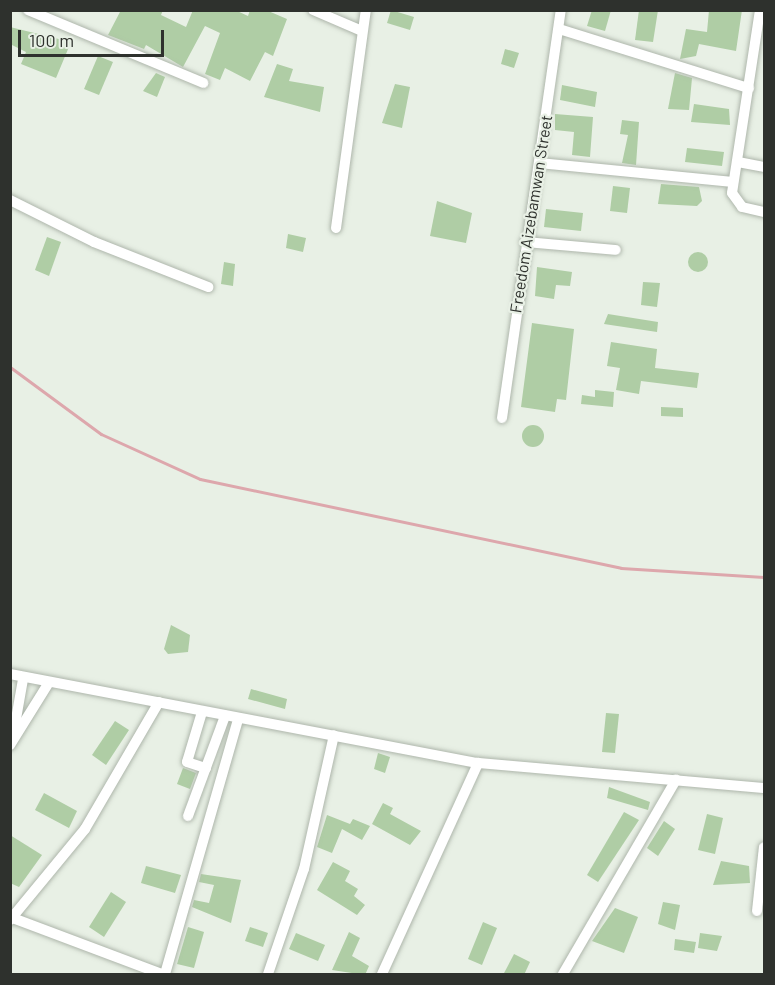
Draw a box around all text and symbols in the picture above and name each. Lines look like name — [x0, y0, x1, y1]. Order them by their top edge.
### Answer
scale bar — [21, 18, 166, 56]
text: 100 m — [29, 29, 74, 51]
street label: Freedom Aizebamwan Street — [506, 114, 556, 314]

